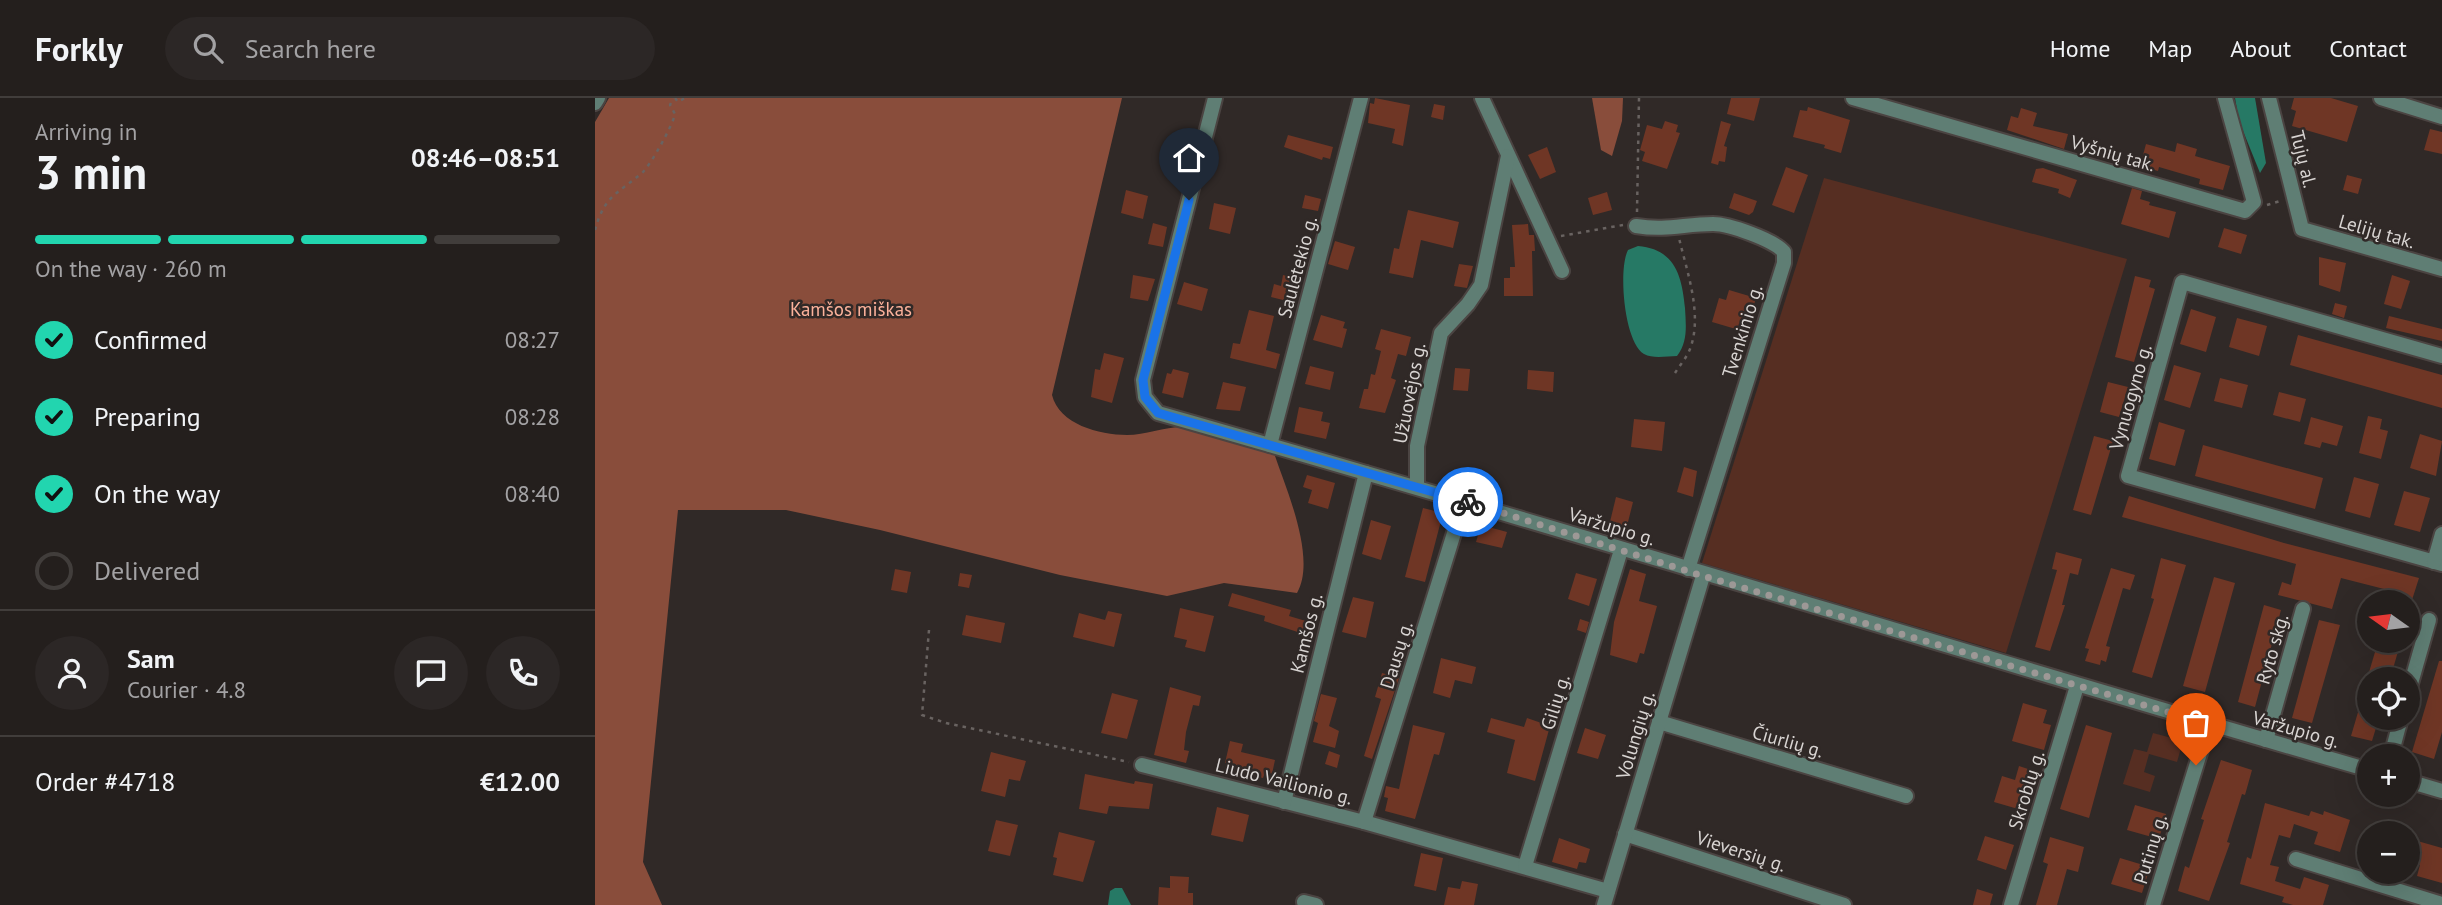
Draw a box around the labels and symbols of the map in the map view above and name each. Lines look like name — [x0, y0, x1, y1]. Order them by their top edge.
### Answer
pin — [1159, 128, 1219, 200]
street label: Tujų al. — [2285, 128, 2323, 190]
street label: Vyšnių tak. — [2067, 129, 2158, 177]
street label: Lelijų tak. — [2336, 209, 2418, 253]
street label: Saulėtekio g. — [1272, 213, 1322, 321]
street label: Tvenkinio g. — [1716, 281, 1768, 381]
park label: Kamšos miškas — [790, 297, 912, 321]
street label: Užuovėjos g. — [1387, 341, 1431, 445]
street label: Vynuogyno g. — [2103, 341, 2157, 454]
courier — [1433, 467, 1503, 537]
street label: Varžupio g. — [1565, 501, 1658, 551]
north arrow — [2357, 590, 2420, 653]
street label: Kamšos g. — [1285, 591, 1327, 675]
street label: Ryto skg. — [2251, 611, 2293, 687]
street label: Dausų g. — [1374, 618, 1418, 692]
street label: Gilių g. — [1535, 671, 1575, 733]
street label: Volungių g. — [1610, 688, 1660, 783]
pin — [2166, 693, 2226, 765]
street label: Varžupio g. — [2249, 705, 2342, 753]
street label: Čiurlių g. — [1750, 719, 1826, 763]
street label: Skroblų g. — [2003, 748, 2049, 832]
street label: Liudo Vailionio g. — [1213, 752, 1355, 810]
street label: Putinų g. — [2128, 811, 2172, 887]
street label: Vieversių g. — [1692, 825, 1789, 877]

